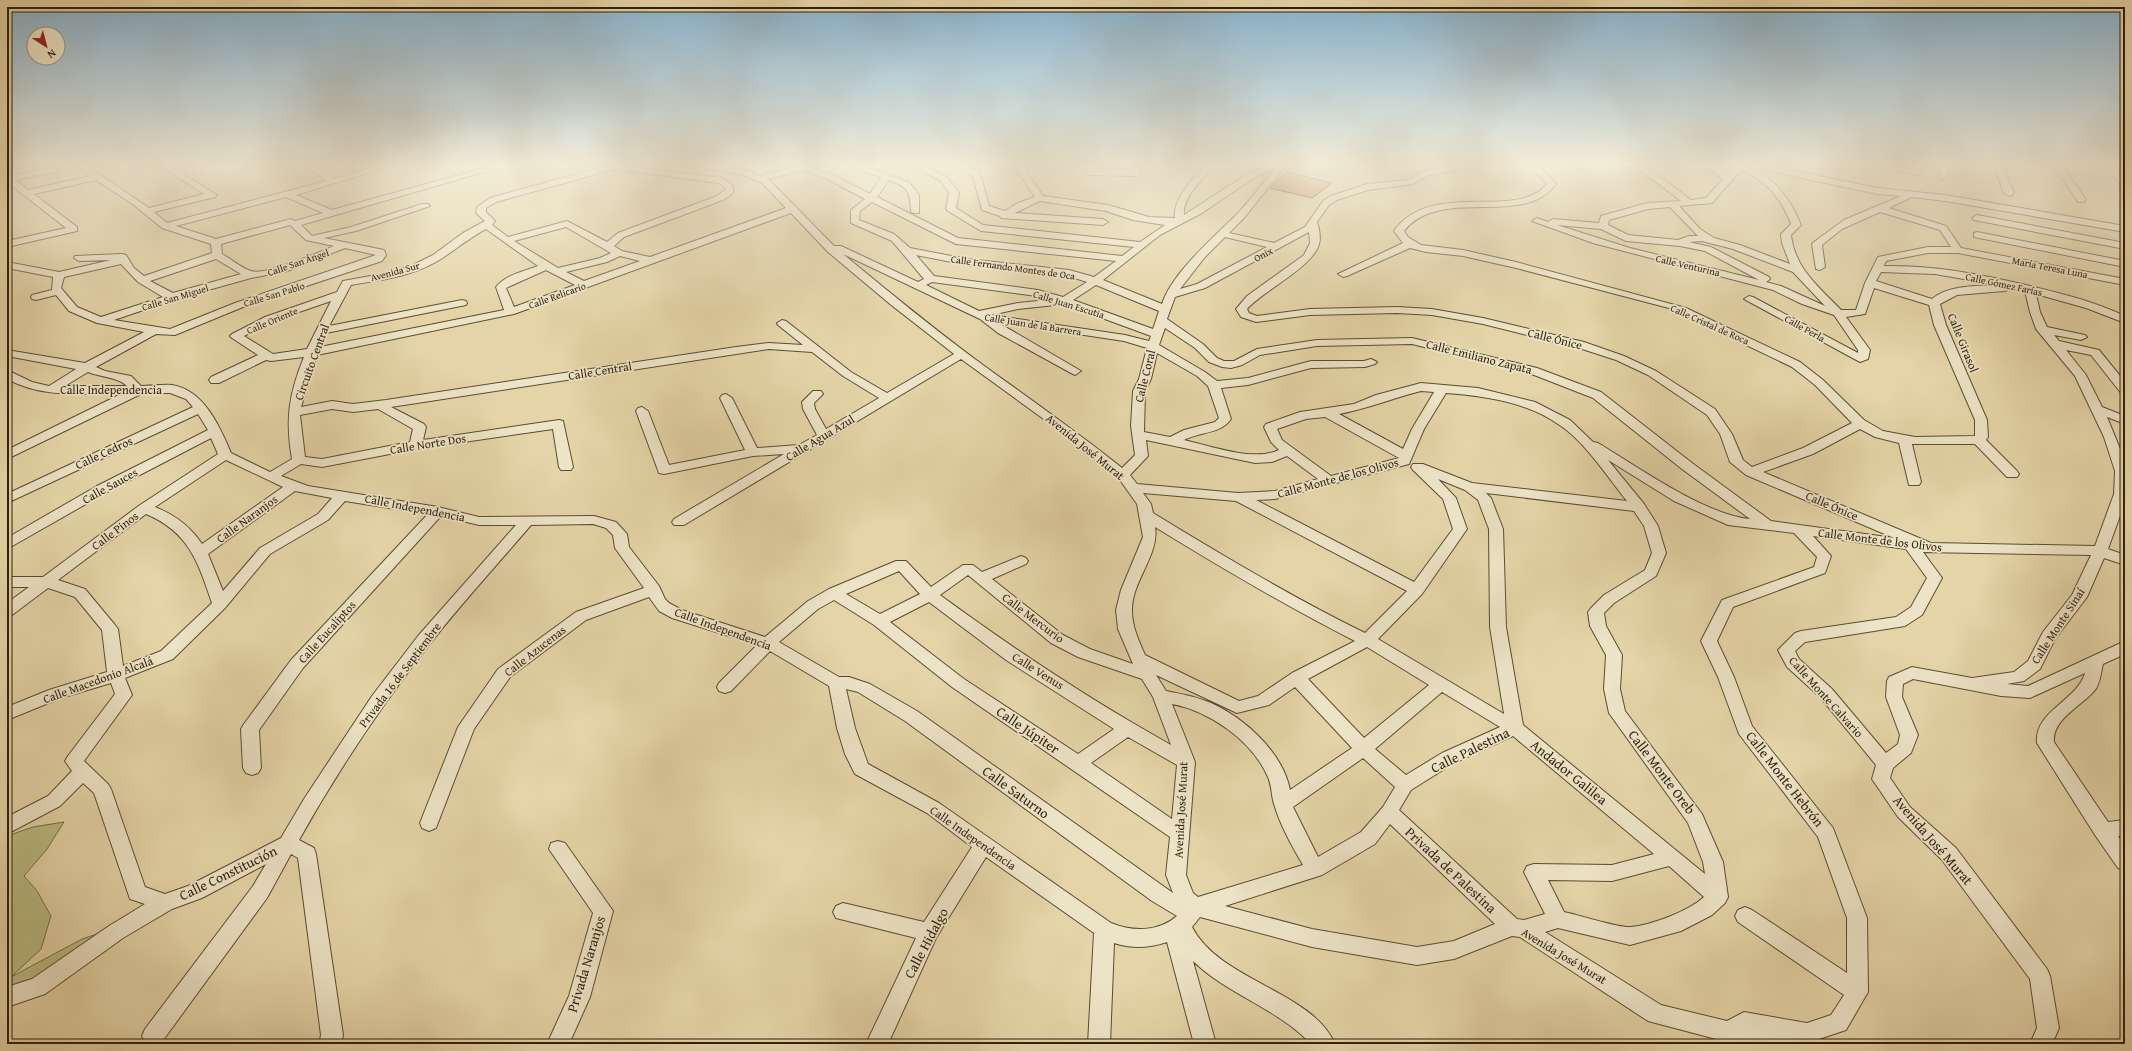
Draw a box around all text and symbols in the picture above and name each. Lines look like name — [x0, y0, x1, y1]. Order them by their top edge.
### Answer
north arrow — [26, 26, 66, 66]
text: N — [44, 45, 60, 63]
street label: Onix — [1251, 243, 1276, 266]
street label: Calle San Ángel — [265, 245, 331, 280]
street label: Calle Fernando Montes de Oca — [950, 251, 1076, 284]
street label: Calle Venturina — [1654, 251, 1722, 280]
street label: María Teresa Luna — [2011, 253, 2089, 282]
street label: Avenida Sur — [369, 258, 421, 285]
street label: Calle Gómez Farías — [1964, 269, 2044, 300]
street label: Calle San Pablo — [242, 278, 307, 311]
street label: Calle Relicario — [526, 278, 588, 313]
street label: Calle San Miguel — [140, 280, 211, 315]
street label: Calle Juan Escutia — [1031, 287, 1107, 323]
street label: Calle Cristal de Roca — [1668, 300, 1752, 349]
street label: Calle Oriente — [244, 303, 300, 338]
street label: Calle Juan de la Barrera — [984, 309, 1083, 340]
street label: Calle Perla — [1782, 311, 1828, 346]
street label: Calle Girasol — [1944, 311, 1983, 376]
street label: Circuito Central — [290, 321, 333, 402]
street label: Calle Ónice — [1526, 324, 1584, 354]
street label: Calle Emiliano Zapata — [1424, 335, 1534, 378]
street label: Calle Coral — [1130, 347, 1159, 404]
street label: Calle Central — [567, 357, 634, 384]
street label: Calle Independencia — [60, 381, 162, 398]
street label: Calle Agua Azul — [782, 410, 858, 465]
street label: Avenida José Murat — [1042, 410, 1129, 484]
street label: Calle Norte Dos — [389, 429, 467, 458]
street label: Calle Cedros — [72, 432, 135, 473]
street label: Calle Monte de los Olivos — [1275, 453, 1400, 502]
street label: Calle Sauces — [79, 463, 141, 508]
street label: Calle Ónice — [1803, 487, 1861, 524]
street label: Calle Independencia — [364, 489, 467, 526]
street label: Calle Naranjos — [213, 490, 281, 547]
street label: Calle Pinos — [88, 507, 142, 554]
street label: Calle Monte de los Olivos — [1817, 523, 1943, 556]
street label: Calle Monte Sinaí — [2027, 584, 2089, 667]
street label: Calle Mercurio — [999, 589, 1068, 647]
street label: Calle Eucaliptos — [294, 596, 360, 667]
street label: Calle Independencia — [673, 603, 774, 654]
street label: Privada 16 de Septiembre — [354, 618, 445, 731]
street label: Calle Azucenas — [500, 621, 569, 680]
street label: Calle Venus — [1009, 648, 1068, 693]
street label: Calle Macedonio Alcalá — [41, 652, 155, 707]
street label: Calle Monte Calvario — [1785, 652, 1867, 741]
street label: Calle Júpiter — [992, 701, 1064, 759]
street label: Calle Palestina — [1427, 722, 1513, 778]
street label: Calle Monte Oreb — [1624, 726, 1700, 818]
street label: Calle Monte Hebrón — [1741, 727, 1829, 831]
street label: Andador Galilea — [1526, 735, 1612, 810]
street label: Avenida José Murat — [1169, 760, 1192, 859]
street label: Calle Saturno — [978, 761, 1054, 823]
street label: Avenida José Murat — [1888, 791, 1978, 889]
street label: Calle Independencia — [927, 801, 1020, 874]
street label: Privada de Palestina — [1401, 822, 1501, 918]
street label: Calle Constitución — [176, 841, 280, 905]
street label: Calle Hidalgo — [899, 904, 953, 982]
street label: Privada Naranjos — [562, 913, 610, 1015]
street label: Avenida José Murat — [1518, 923, 1611, 988]

